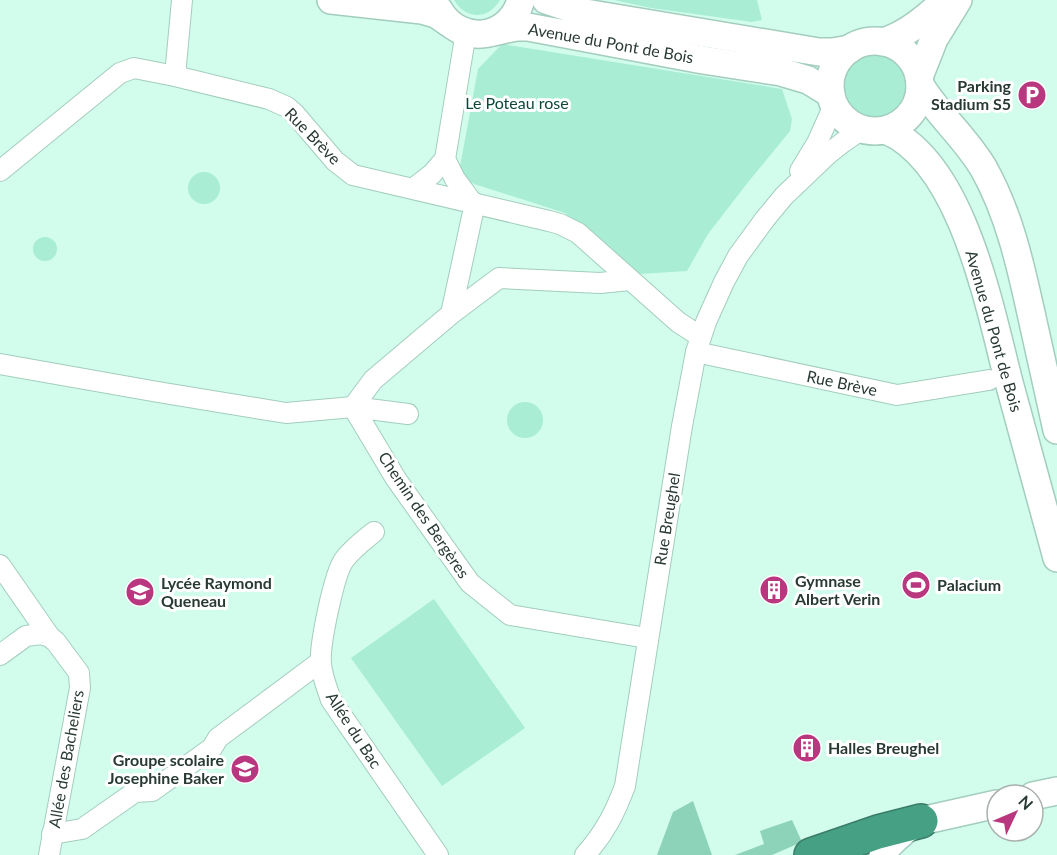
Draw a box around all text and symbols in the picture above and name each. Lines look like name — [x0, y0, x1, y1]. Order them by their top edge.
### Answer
street label: Avenue du Pont de Bois — [527, 19, 695, 66]
place label: Parking Stadium S5 — [931, 76, 1012, 113]
parking icon: Parking Stadium S5 — [1016, 79, 1048, 111]
park label: Le Poteau rose — [465, 93, 569, 112]
street label: Rue Brève — [282, 103, 345, 168]
street label: Avenue du Pont de Bois — [962, 248, 1027, 414]
street label: Rue Brève — [805, 366, 879, 399]
street label: Chemin des Bergères — [375, 448, 474, 582]
street label: Rue Breughel — [650, 471, 683, 567]
sports icon: Palacium — [900, 569, 932, 601]
place label: Gymnase Albert Verin — [794, 571, 880, 608]
place label: Lycée Raymond Queneau — [161, 573, 272, 610]
building icon: Gymnase Albert Verin — [758, 574, 790, 606]
place label: Palacium — [937, 575, 1001, 594]
school or university icon: Lycée Raymond Queneau — [124, 576, 156, 608]
street label: Allée des Bacheliers — [44, 688, 87, 829]
street label: Allée du Bac — [323, 688, 386, 772]
building icon: Halles Breughel — [791, 732, 823, 764]
place label: Halles Breughel — [828, 738, 939, 757]
place label: Groupe scolaire Josephine Baker — [108, 750, 224, 787]
school or university icon: Groupe scolaire Josephine Baker — [229, 753, 261, 785]
north arrow — [985, 783, 1045, 843]
text: N — [1015, 791, 1037, 813]

